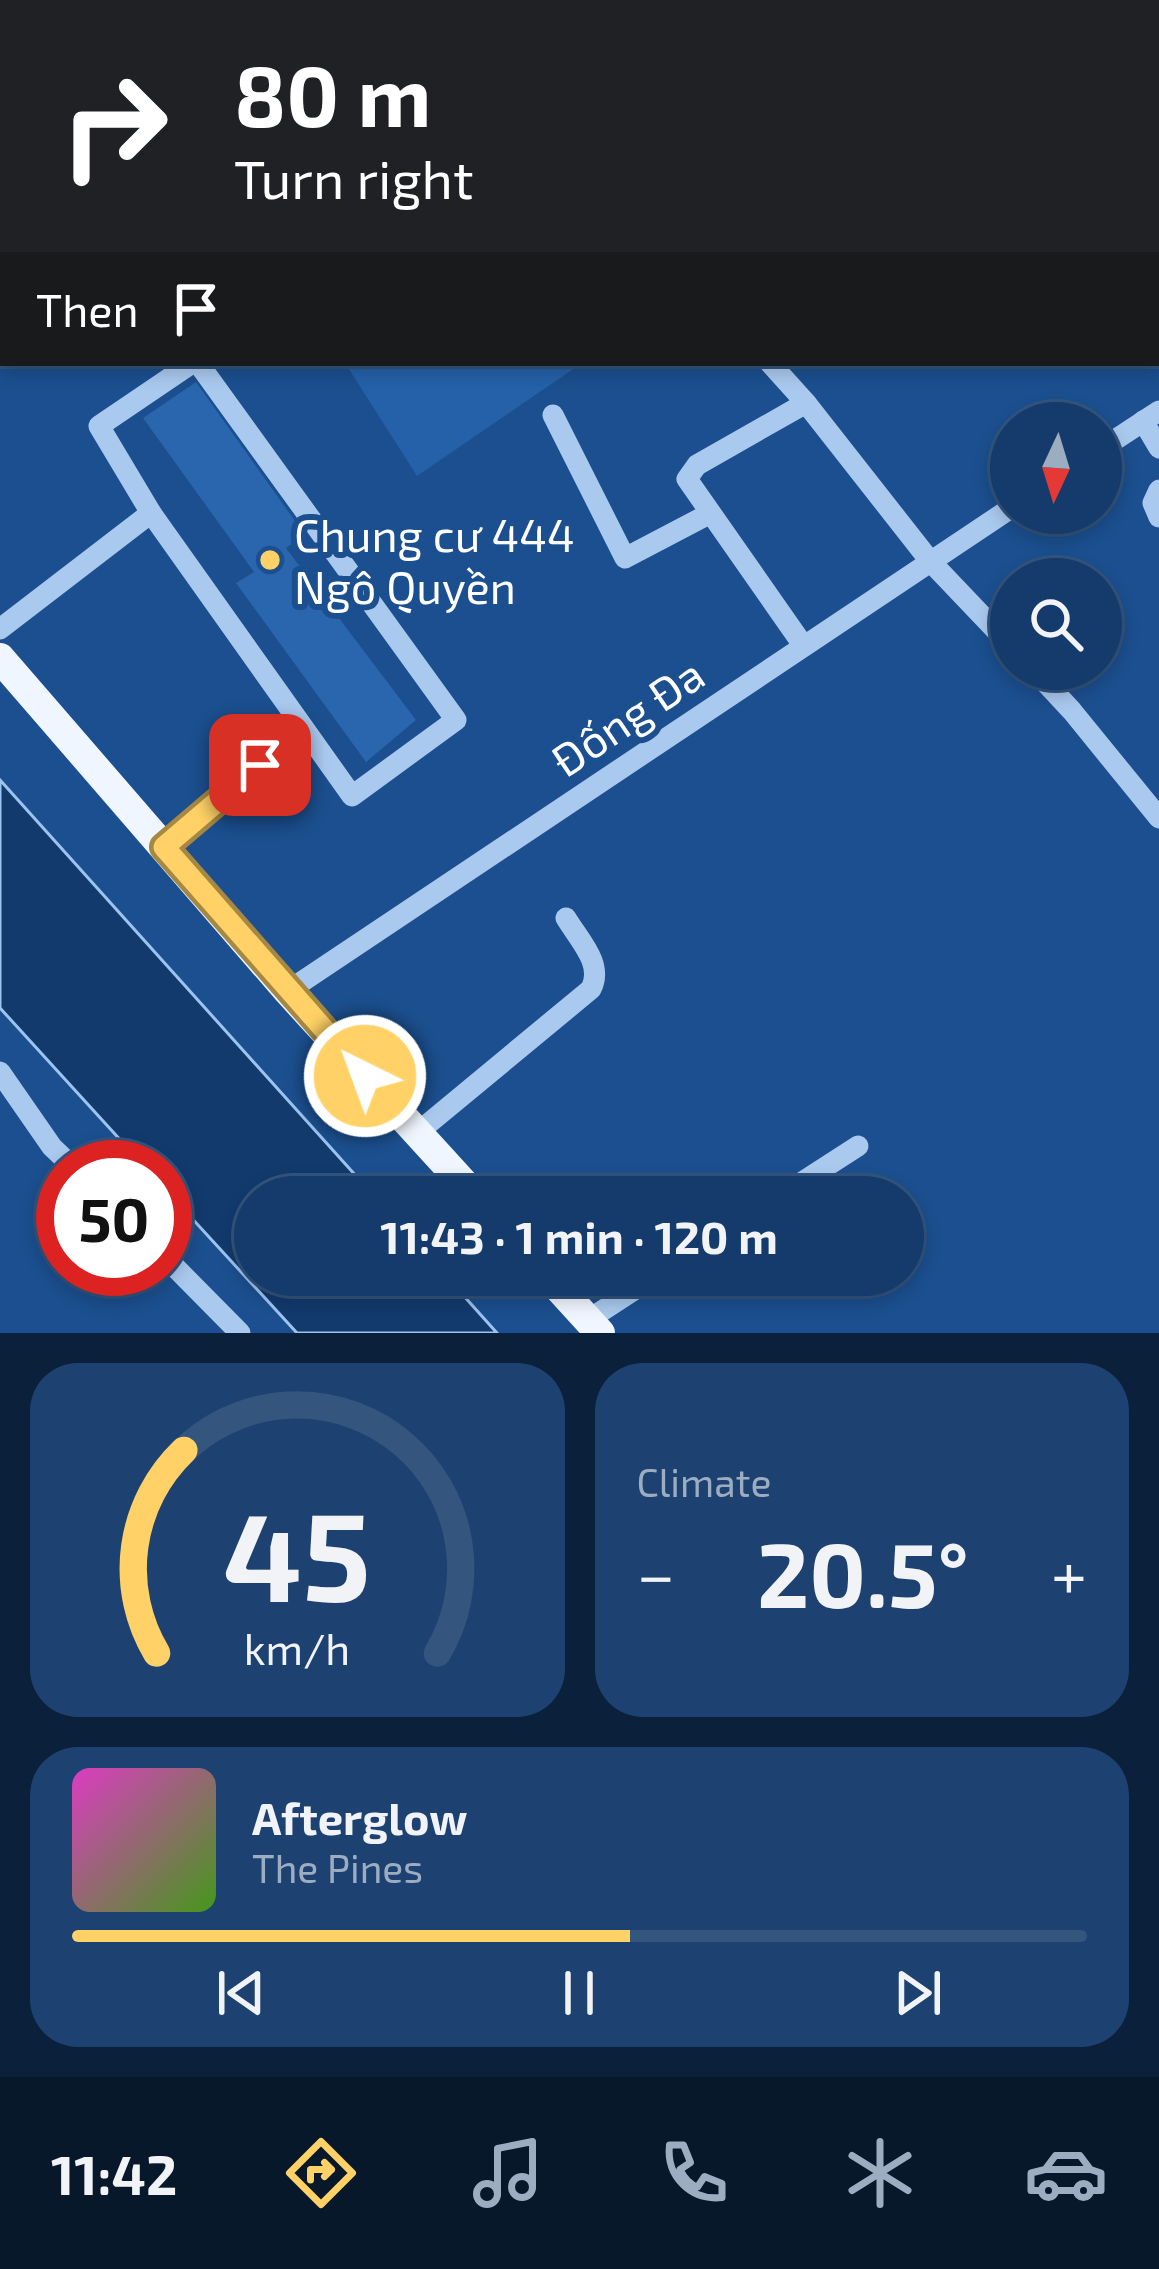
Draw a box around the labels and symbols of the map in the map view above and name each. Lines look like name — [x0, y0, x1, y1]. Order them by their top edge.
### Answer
north arrow — [990, 402, 1122, 534]
place label: Chung cư 444 Ngô Quyền — [294, 507, 575, 614]
marker: Chung cư 444 Ngô Quyền — [257, 547, 283, 573]
street label: Đống Đa — [541, 646, 713, 786]
pin — [209, 714, 311, 816]
position arrow — [302, 1013, 428, 1139]
speed limit sign: 50 — [36, 1140, 192, 1296]

